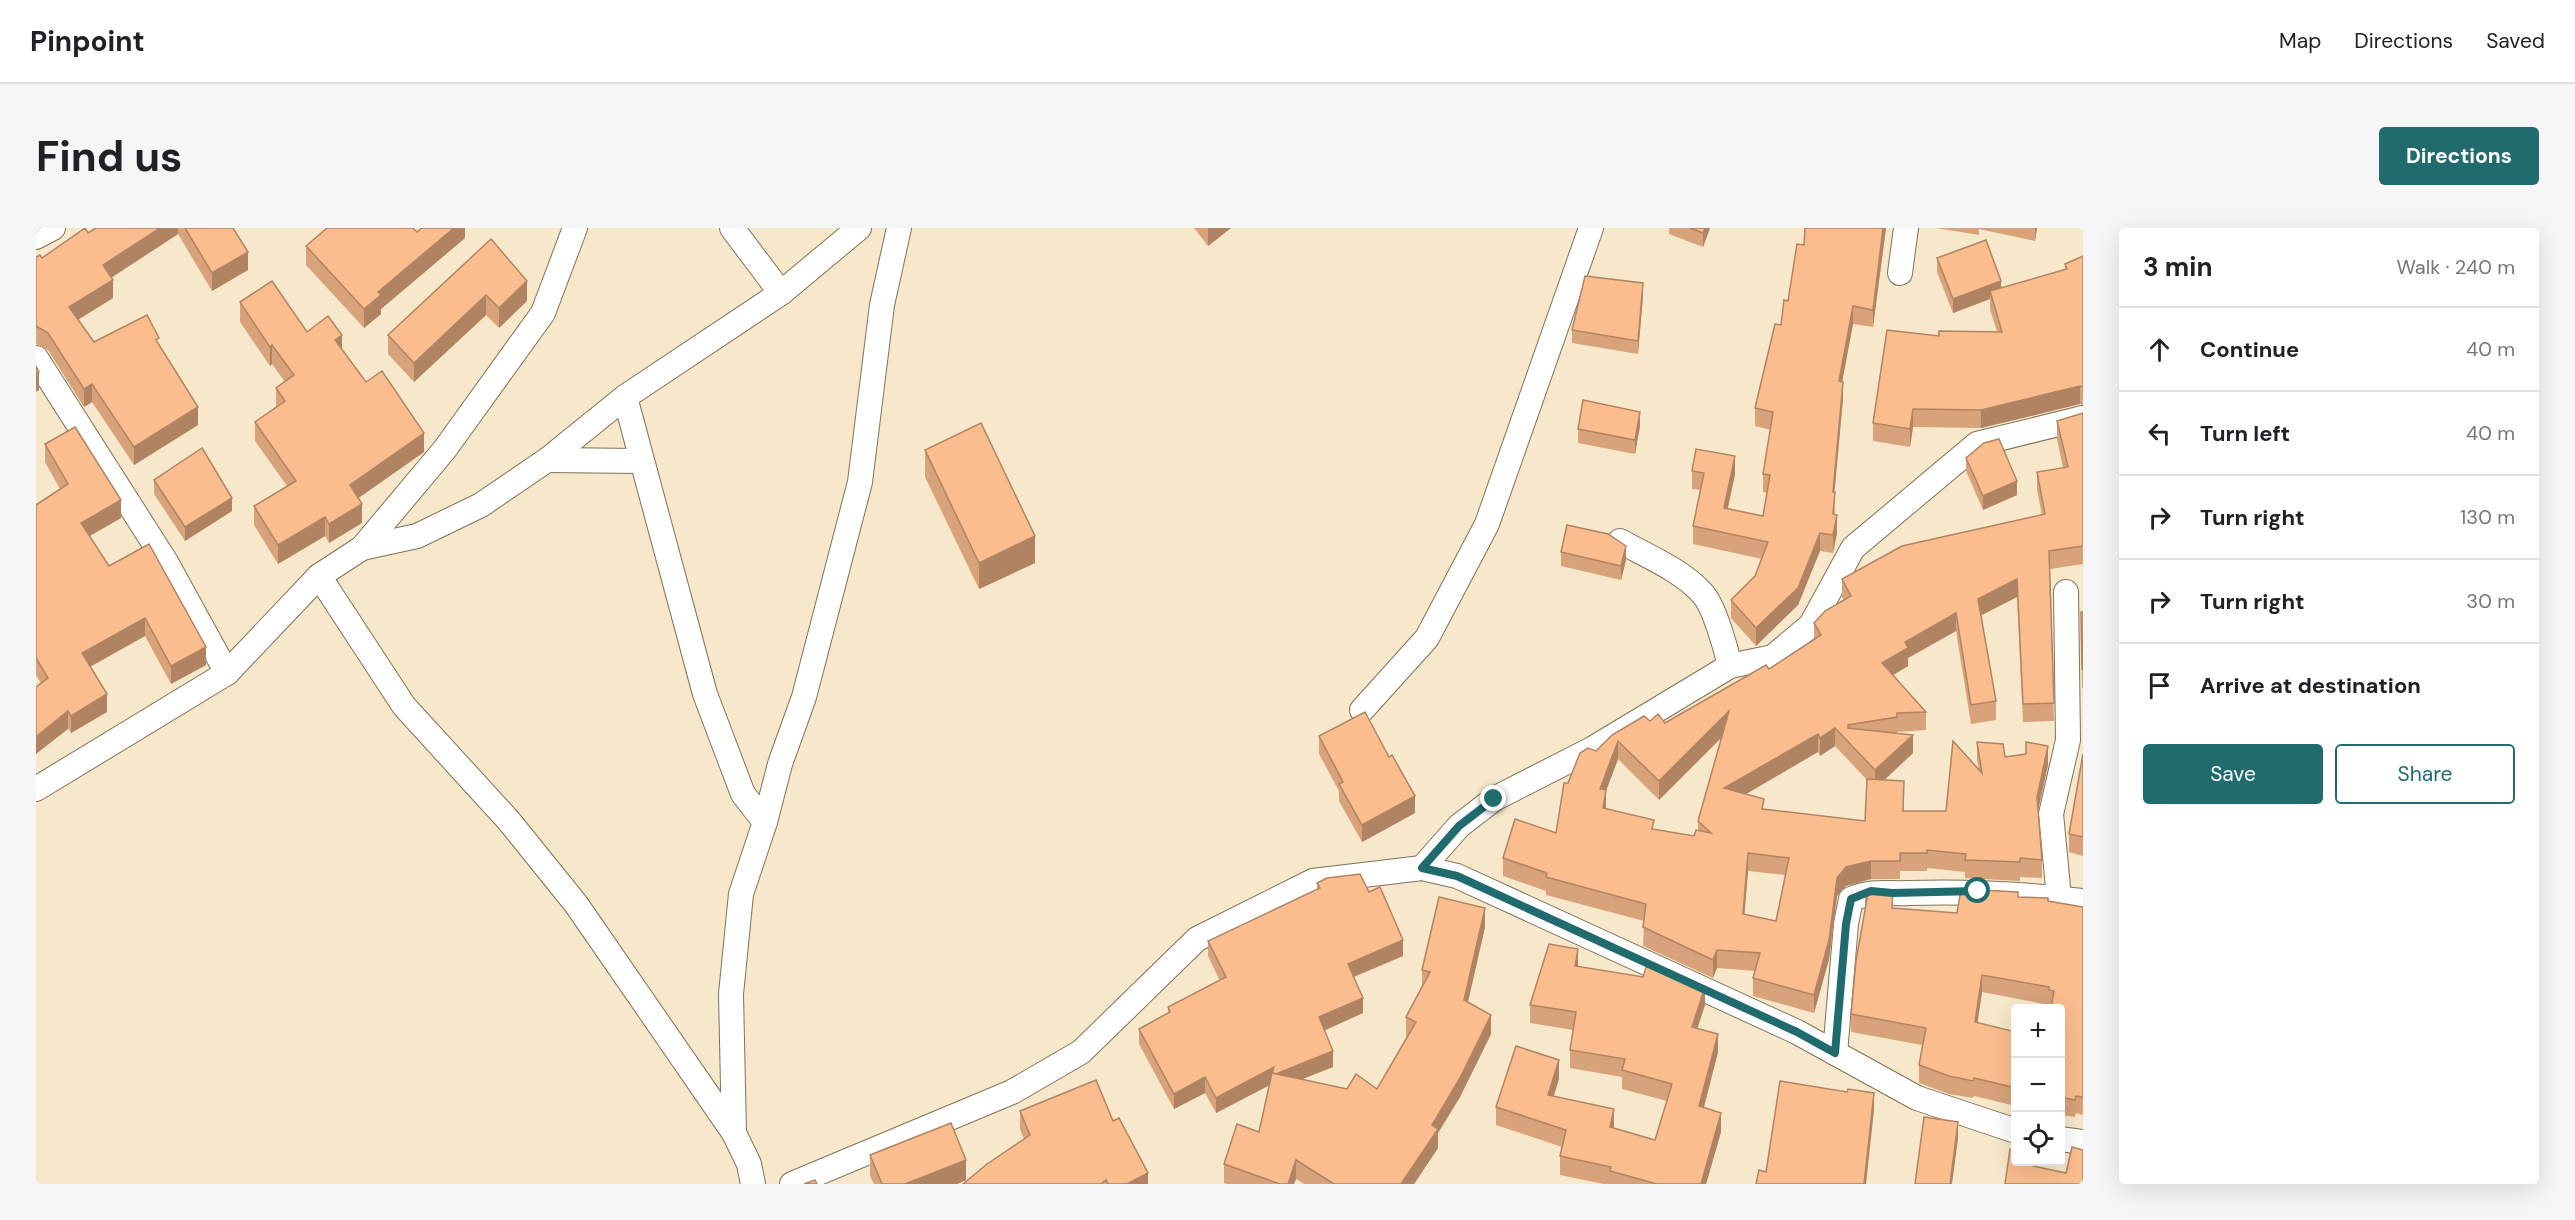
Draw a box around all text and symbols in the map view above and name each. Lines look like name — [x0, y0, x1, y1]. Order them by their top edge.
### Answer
text: Pinpoint — [30, 23, 145, 60]
text: Map — [2279, 27, 2321, 55]
text: Directions — [2354, 27, 2453, 55]
text: Saved — [2486, 27, 2545, 55]
button: Directions — [2379, 127, 2539, 185]
text: Find us — [36, 129, 182, 184]
text: 3 min — [2143, 250, 2212, 284]
text: Walk · 240 m — [2396, 254, 2515, 280]
icon: ahead — [2143, 333, 2176, 366]
text: Continue — [2200, 335, 2299, 364]
text: 40 m — [2466, 336, 2515, 362]
icon: left — [2143, 417, 2176, 450]
text: Turn left — [2200, 419, 2290, 448]
text: 40 m — [2466, 420, 2515, 446]
icon: right — [2143, 501, 2176, 534]
text: Turn right — [2200, 503, 2305, 532]
text: 130 m — [2460, 504, 2515, 530]
icon: right — [2143, 585, 2176, 618]
text: Turn right — [2200, 587, 2305, 616]
text: 30 m — [2466, 588, 2515, 614]
icon: arrive — [2143, 669, 2176, 702]
text: Arrive at destination — [2200, 671, 2421, 700]
button: Save — [2143, 744, 2323, 804]
button: Share — [2335, 744, 2515, 804]
route end — [1480, 785, 1506, 811]
route start — [1964, 877, 1990, 903]
map controls — [2011, 1004, 2065, 1166]
button: + — [2011, 1004, 2065, 1058]
button: − — [2011, 1058, 2065, 1112]
button: locate — [2011, 1112, 2065, 1166]

